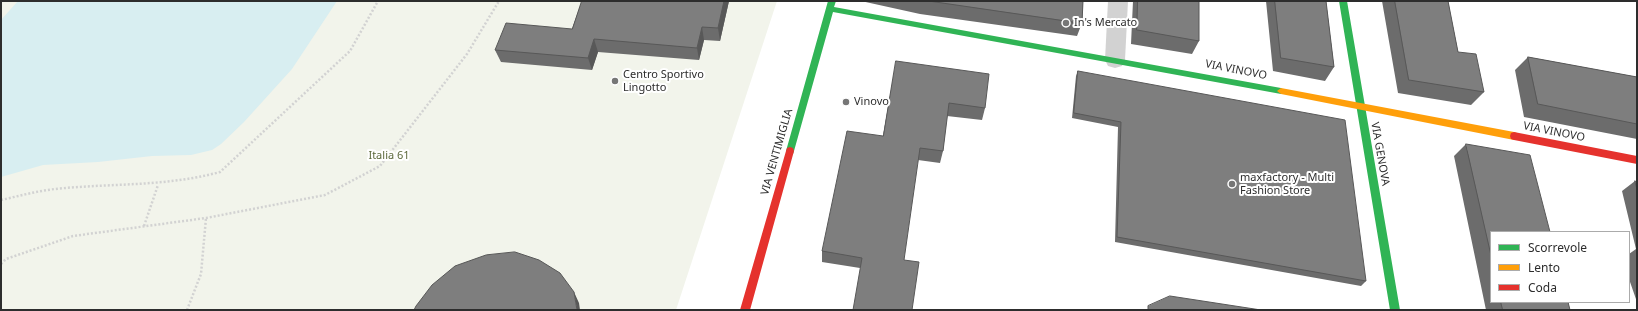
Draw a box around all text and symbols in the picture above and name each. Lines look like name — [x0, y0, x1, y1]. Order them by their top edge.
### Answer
place label: In's Mercato — [1074, 16, 1137, 30]
marker: In's Mercato — [1061, 18, 1071, 28]
street label: VIA VINOVO — [1204, 58, 1268, 82]
place label: Centro Sportivo Lingotto — [623, 68, 704, 94]
marker: Centro Sportivo Lingotto — [610, 76, 620, 86]
place label: Vinovo — [854, 95, 889, 109]
marker: Vinovo — [841, 97, 851, 107]
street label: VIA VENTIMIGLIA — [758, 107, 796, 197]
street label: VIA VINOVO — [1522, 120, 1586, 144]
street label: VIA GENOVA — [1368, 121, 1392, 187]
park label: Italia 61 — [368, 149, 410, 163]
place label: maxfactory - Multi Fashion Store — [1240, 171, 1334, 197]
marker: maxfactory - Multi Fashion Store — [1227, 179, 1237, 189]
legend — [1490, 231, 1630, 303]
text: Scorrevole — [1528, 239, 1587, 256]
text: Lento — [1528, 259, 1560, 276]
text: Coda — [1528, 279, 1557, 296]

